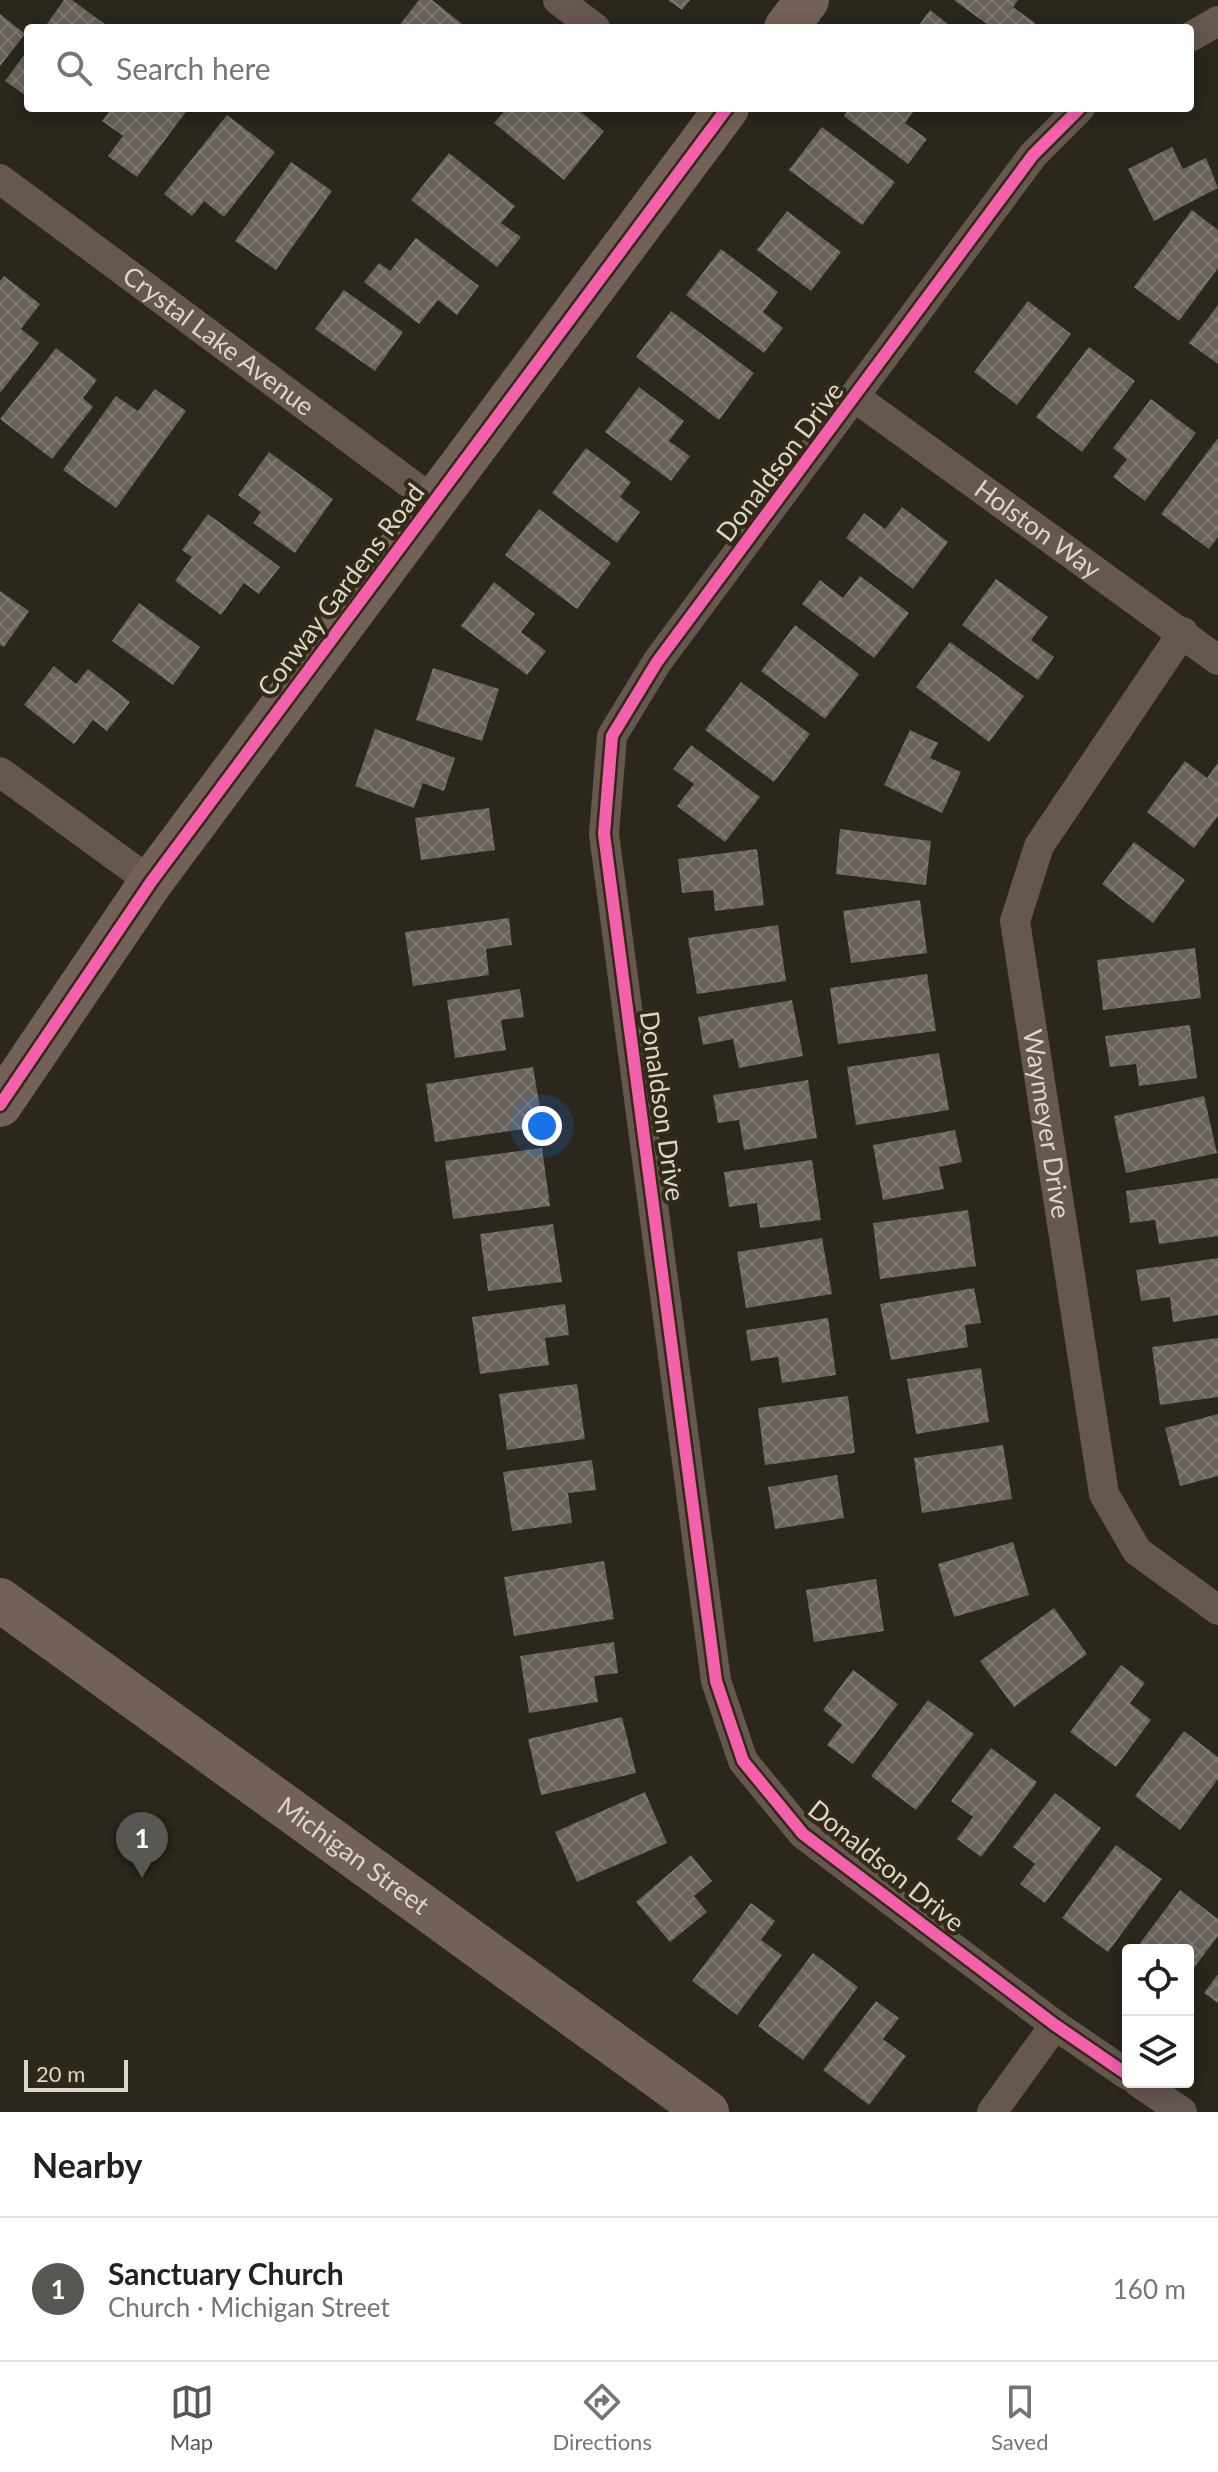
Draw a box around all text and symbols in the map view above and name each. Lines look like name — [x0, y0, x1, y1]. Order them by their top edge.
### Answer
search box — [24, 24, 1194, 112]
icon: search — [52, 46, 96, 90]
text: Search here — [116, 50, 271, 86]
street label: Crystal Lake Avenue — [117, 259, 321, 422]
street label: Donaldson Drive — [709, 375, 850, 548]
street label: Holston Way — [969, 472, 1108, 585]
street label: Conway Gardens Road — [250, 477, 431, 702]
street label: Donaldson Drive — [634, 1009, 692, 1203]
street label: Waymeyer Drive — [1017, 1027, 1078, 1220]
your location — [522, 1106, 562, 1146]
street label: Michigan Street — [272, 1789, 436, 1921]
street label: Donaldson Drive — [802, 1792, 971, 1938]
pin: 1 — [116, 1812, 168, 1878]
map controls — [1122, 1944, 1194, 2088]
button: locate — [1122, 1944, 1194, 2016]
button: layers — [1122, 2016, 1194, 2088]
scale bar — [24, 2056, 128, 2092]
text: 20 m — [36, 2060, 85, 2087]
text: Nearby — [32, 2144, 143, 2185]
text: Sanctuary Church — [108, 2255, 344, 2291]
text: 1 — [50, 2273, 66, 2305]
text: 160 m — [1113, 2273, 1186, 2305]
text: Church · Michigan Street — [108, 2291, 390, 2323]
tab: Map — [170, 2380, 214, 2455]
tab: Directions — [553, 2380, 652, 2455]
tab: Saved — [991, 2380, 1048, 2455]

